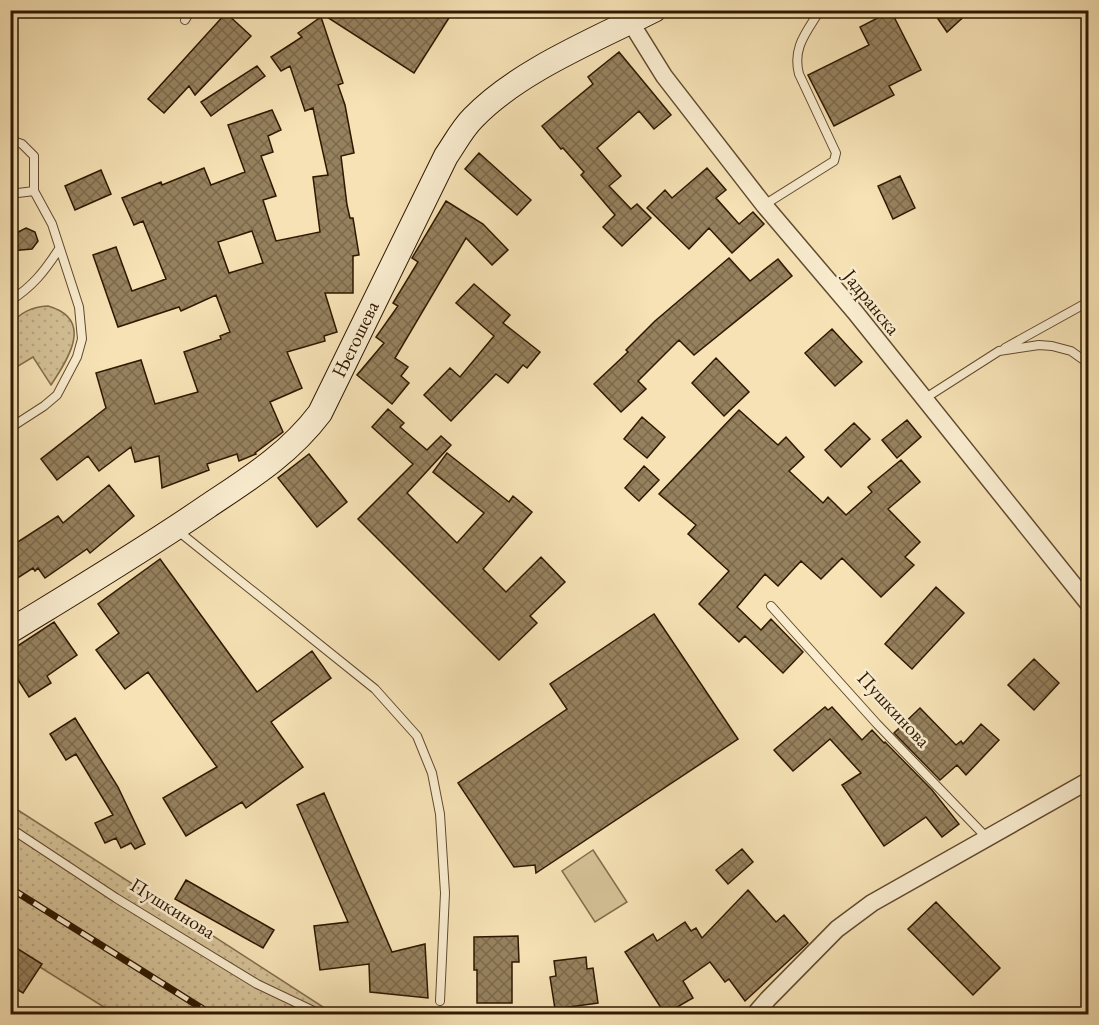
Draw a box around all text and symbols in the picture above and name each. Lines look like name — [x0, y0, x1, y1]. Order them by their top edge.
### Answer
street label: Јадранска — [836, 262, 906, 340]
street label: Његошева — [325, 296, 385, 382]
street label: Пушкинова — [852, 665, 936, 753]
street label: Пушкинова — [125, 872, 221, 944]

